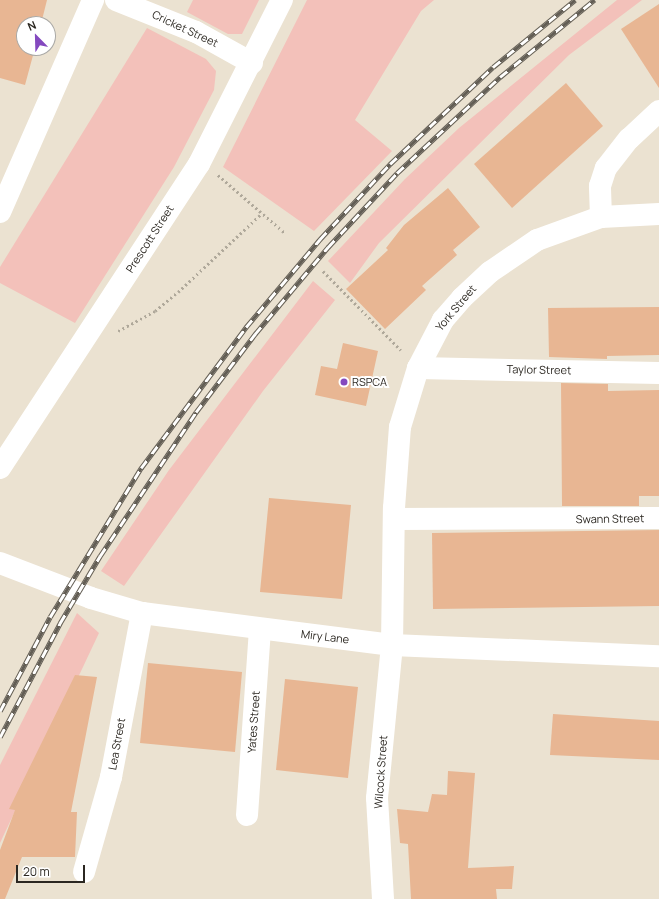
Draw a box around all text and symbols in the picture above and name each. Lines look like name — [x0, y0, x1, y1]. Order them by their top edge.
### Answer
street label: Cricket Street — [150, 8, 220, 50]
north arrow — [16, 16, 56, 56]
text: N — [25, 17, 38, 34]
street label: Prescott Street — [123, 203, 177, 275]
street label: York Street — [433, 282, 479, 334]
street label: Taylor Street — [506, 363, 572, 377]
place label: RSPCA — [352, 375, 387, 389]
marker: RSPCA — [339, 377, 349, 387]
street label: Swann Street — [576, 512, 644, 526]
street label: Miry Lane — [300, 628, 350, 646]
street label: Yates Street — [245, 690, 263, 754]
street label: Lea Street — [106, 717, 128, 771]
street label: Wilcock Street — [372, 735, 390, 809]
scale bar — [18, 857, 87, 883]
text: 20 m — [23, 863, 50, 880]

